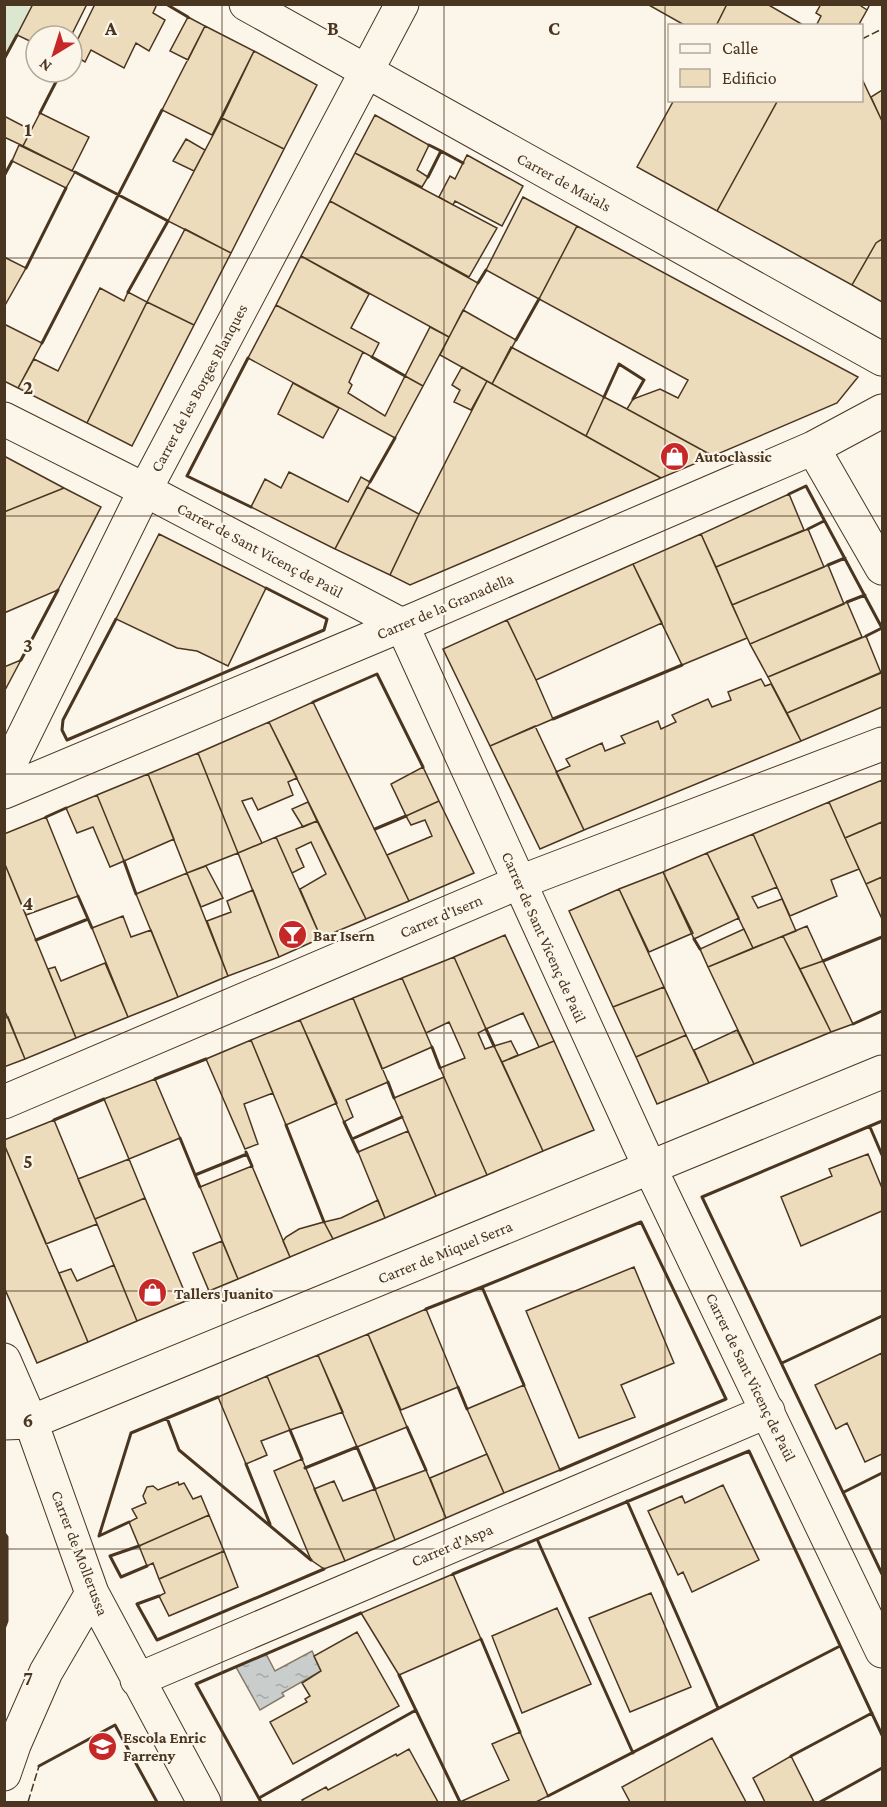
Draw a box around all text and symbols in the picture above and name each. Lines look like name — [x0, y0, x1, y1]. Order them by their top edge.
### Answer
text: A — [104, 17, 118, 39]
text: B — [327, 17, 339, 39]
text: C — [548, 17, 560, 39]
north arrow — [24, 24, 84, 84]
legend — [668, 24, 863, 102]
text: Calle — [722, 38, 758, 58]
text: N — [35, 55, 55, 75]
text: Edificio — [722, 68, 777, 88]
text: 1 — [24, 118, 32, 140]
street label: Carrer de Maials — [514, 149, 614, 215]
street label: Carrer de les Borges Blanques — [147, 301, 251, 475]
text: 2 — [23, 376, 33, 398]
shop icon: Autoclàssic — [658, 440, 690, 472]
place label: Autoclàssic — [694, 448, 772, 465]
street label: Carrer de Sant Vicenç de Paül — [174, 499, 346, 602]
street label: Carrer de la Granadella — [374, 569, 516, 642]
text: 3 — [23, 634, 33, 656]
street label: Carrer de Sant Vicenç de Paül — [498, 849, 589, 1025]
street label: Carrer d'Isern — [397, 891, 485, 941]
text: 4 — [23, 892, 34, 914]
bar icon: Bar Isern — [276, 919, 308, 951]
place label: Bar Isern — [313, 927, 375, 944]
text: 5 — [23, 1150, 33, 1172]
street label: Carrer de Miquel Serra — [375, 1217, 516, 1288]
shop icon: Tallers Juanito — [137, 1277, 169, 1309]
place label: Tallers Juanito — [174, 1285, 273, 1302]
street label: Carrer de Sant Vicenç de Paül — [702, 1290, 799, 1464]
text: 6 — [23, 1409, 33, 1431]
street label: Carrer de Mollerussa — [48, 1488, 112, 1619]
street label: Carrer d'Aspa — [409, 1520, 496, 1571]
text: 7 — [23, 1667, 33, 1689]
place label: Escola Enric Farreny — [123, 1729, 206, 1764]
school or university icon: Escola Enric Farreny — [86, 1730, 118, 1762]

